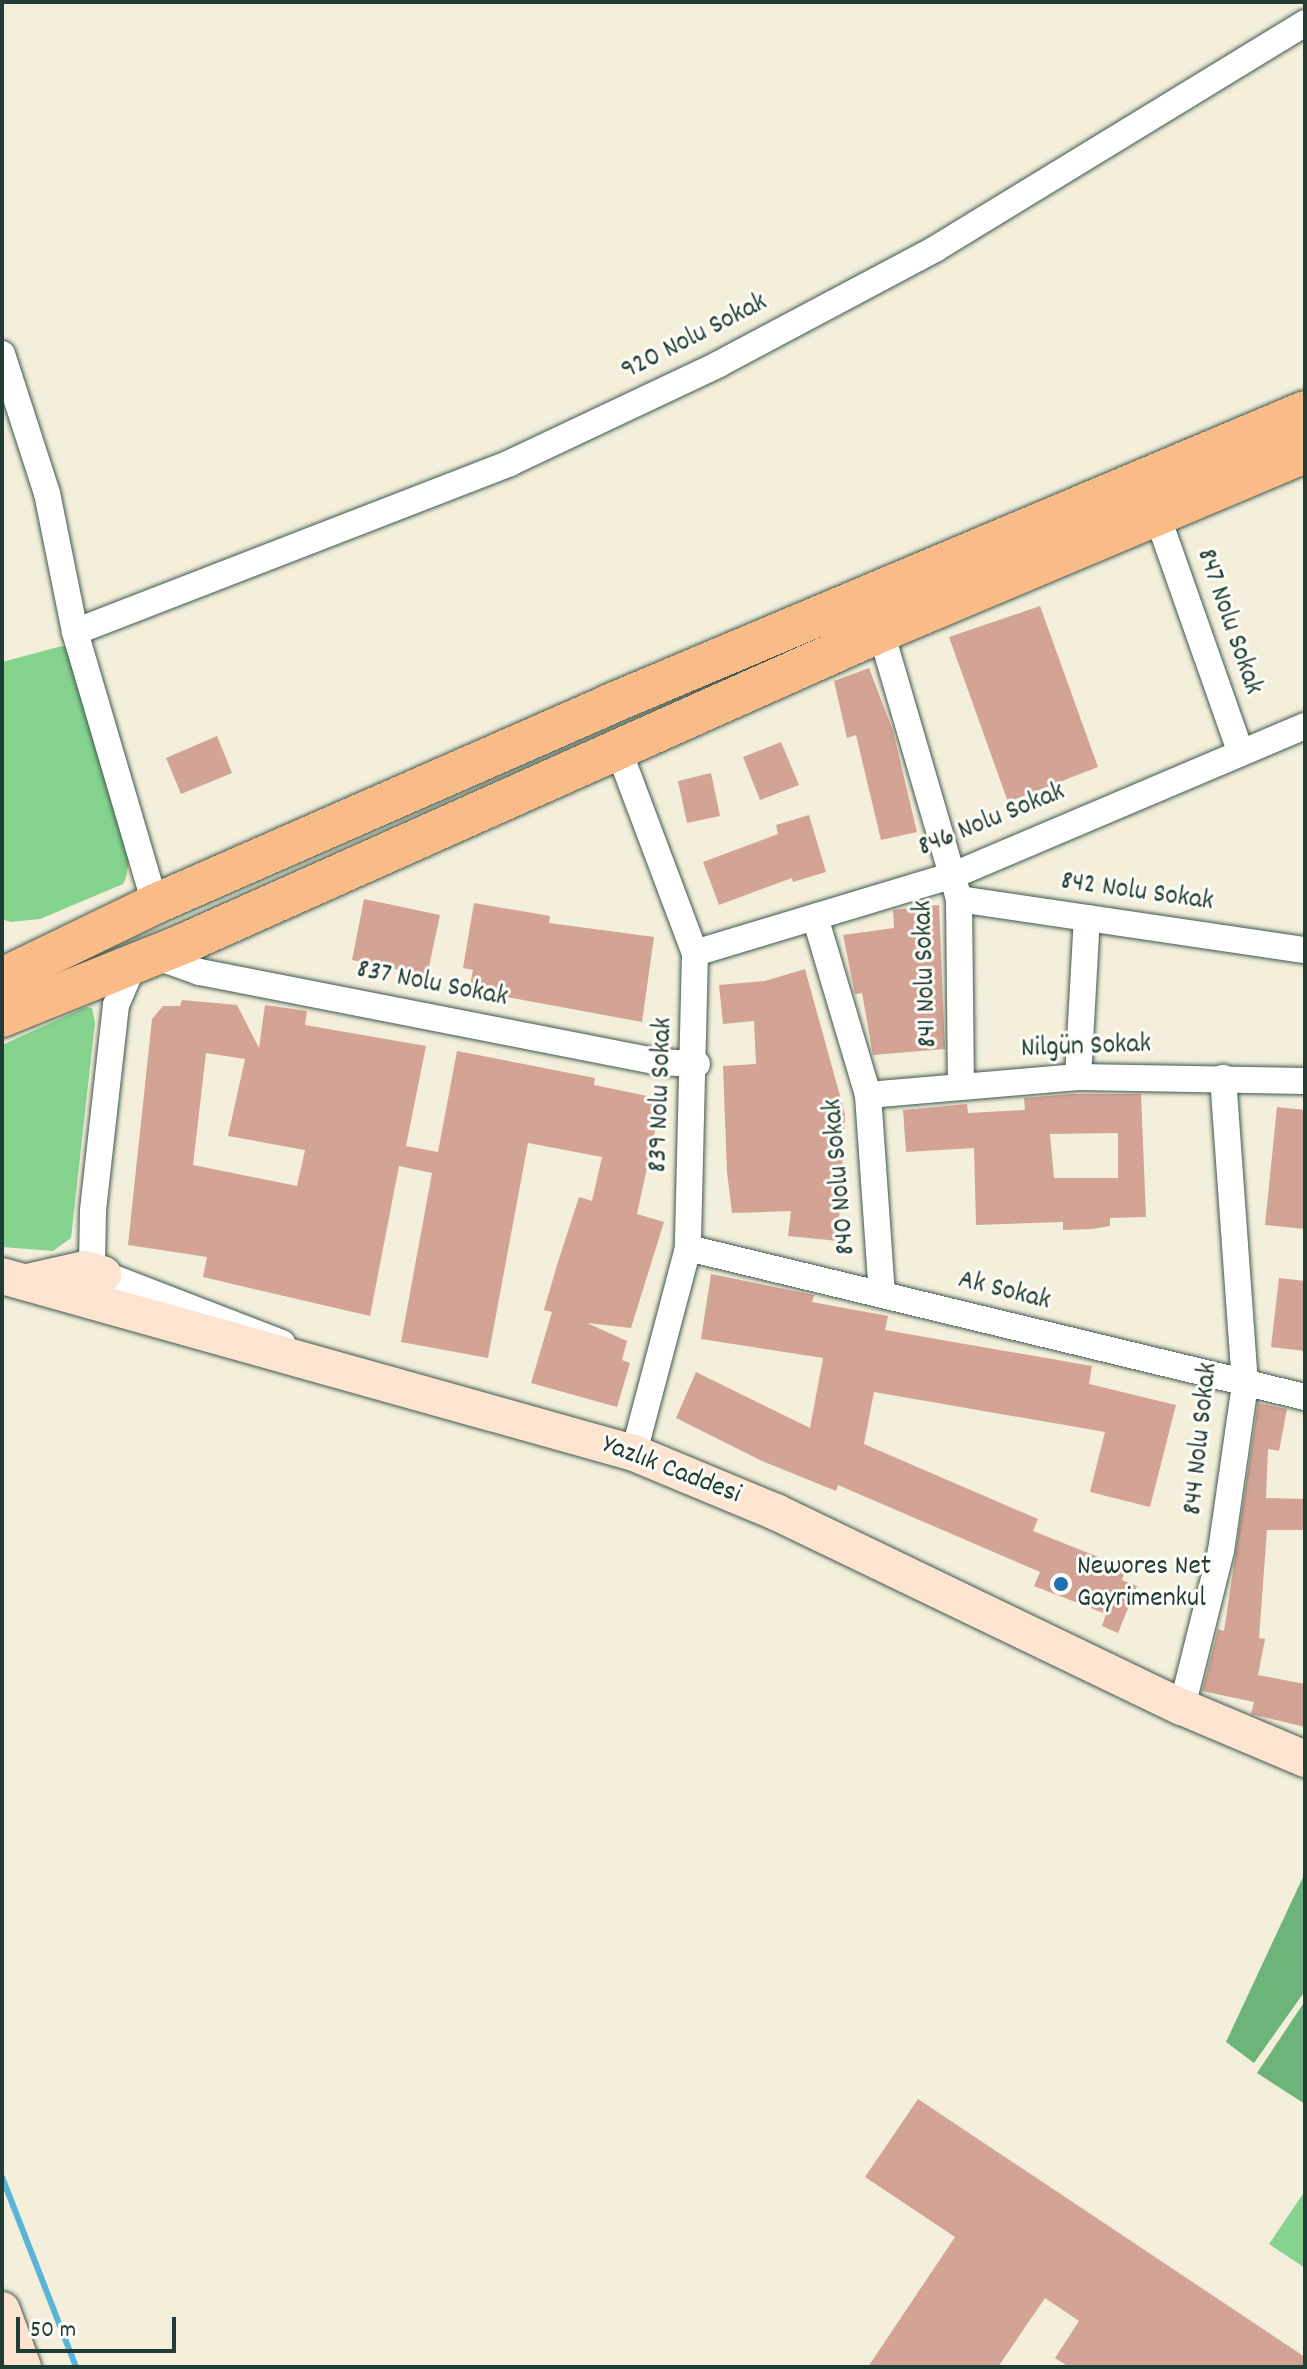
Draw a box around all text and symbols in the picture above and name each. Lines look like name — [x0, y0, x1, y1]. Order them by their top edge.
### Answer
street label: 920 Nolu Sokak — [617, 287, 773, 389]
street label: 847 Nolu Sokak — [1187, 545, 1269, 699]
street label: 846 Nolu Sokak — [914, 776, 1070, 866]
street label: 842 Nolu Sokak — [1058, 866, 1216, 920]
street label: 841 Nolu Sokak — [908, 900, 946, 1048]
street label: 837 Nolu Sokak — [354, 954, 510, 1016]
street label: 839 Nolu Sokak — [643, 1017, 681, 1173]
street label: Nilgün Sokak — [1020, 1029, 1152, 1067]
street label: 840 Nolu Sokak — [817, 1097, 865, 1257]
street label: Ak Sokak — [954, 1264, 1054, 1320]
street label: 844 Nolu Sokak — [1177, 1361, 1227, 1517]
street label: Yazlık Caddesi — [597, 1429, 745, 1513]
place label: Newores Net Gayrimenkul — [1077, 1551, 1211, 1617]
marker: Newores Net Gayrimenkul — [1052, 1575, 1070, 1593]
scale bar — [20, 2301, 180, 2351]
text: 50 m — [30, 2314, 76, 2348]

